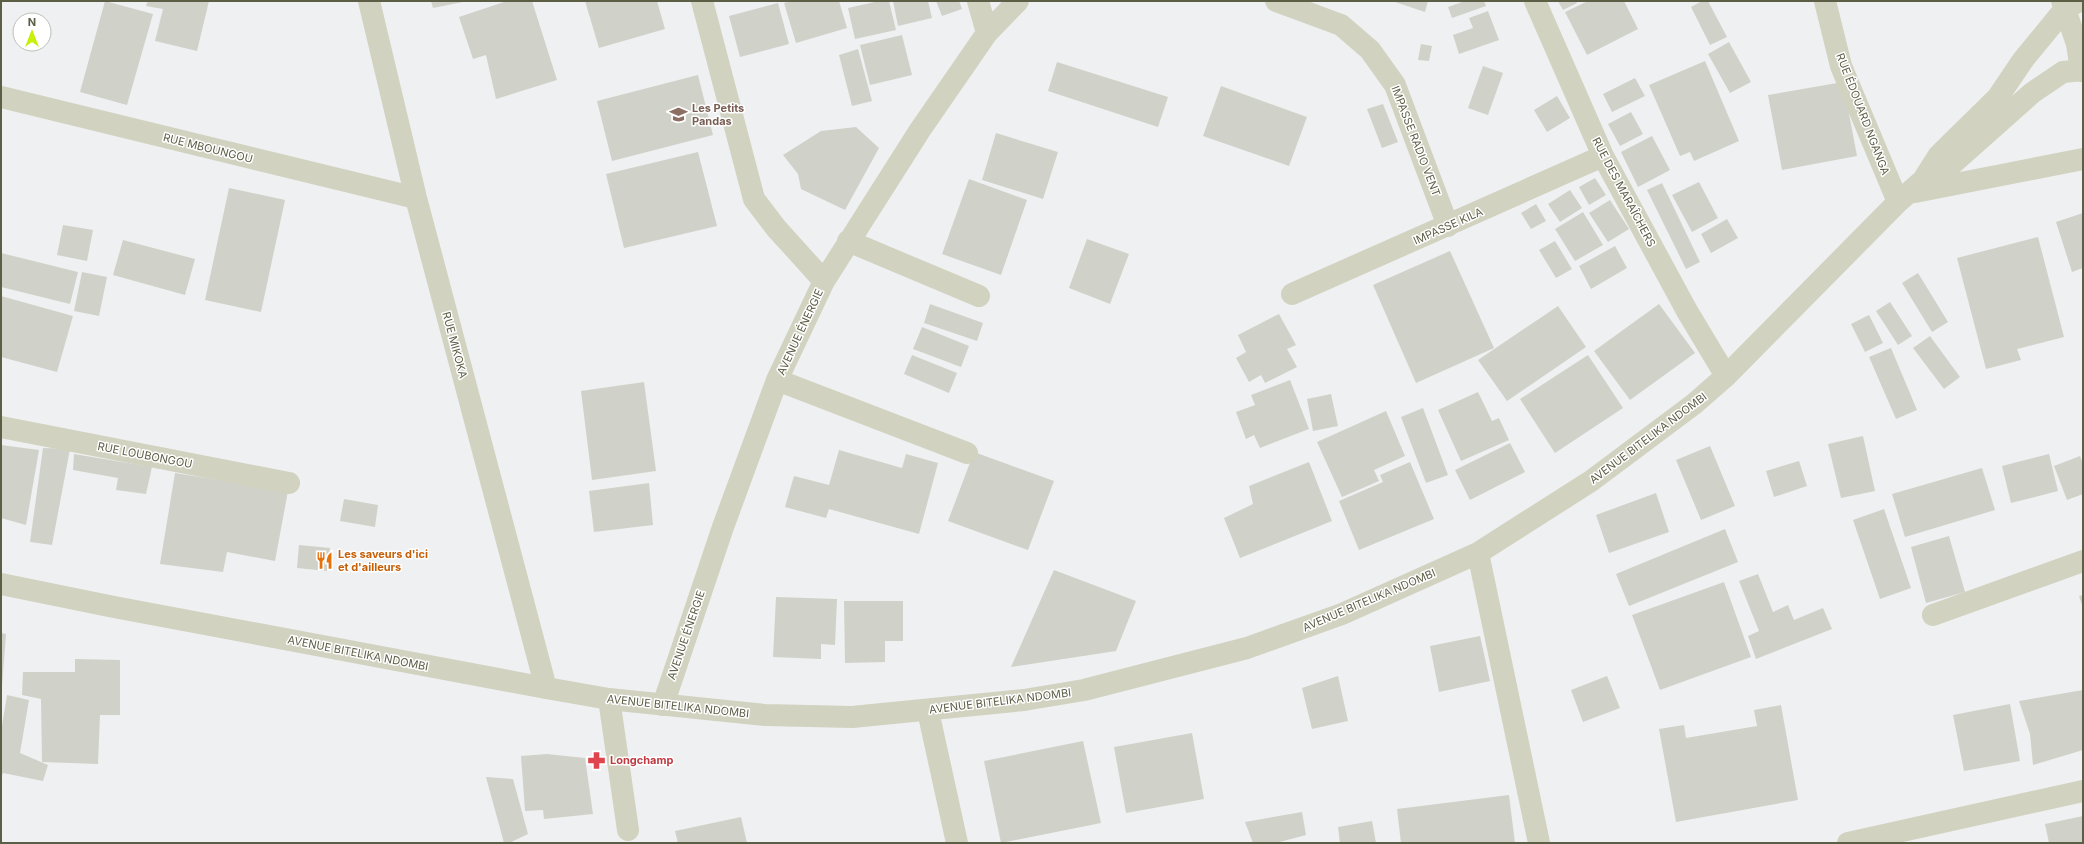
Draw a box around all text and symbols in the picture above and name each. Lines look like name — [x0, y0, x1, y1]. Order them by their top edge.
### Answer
north arrow — [12, 12, 52, 52]
text: N — [28, 15, 36, 29]
street label: RUE ÉDOUARD NGANGA — [1833, 51, 1893, 177]
street label: IMPASSE RADIO VENT — [1388, 84, 1444, 198]
place label: Les Petits Pandas — [692, 101, 744, 128]
school or university icon: Les Petits Pandas — [669, 104, 689, 124]
street label: RUE MBOUNGOU — [162, 130, 254, 166]
street label: RUE DES MARAÎCHERS — [1589, 135, 1659, 249]
street label: IMPASSE KILA — [1411, 204, 1485, 248]
street label: AVENUE ÉNERGIE — [774, 287, 826, 377]
street label: RUE MIKOKA — [439, 310, 471, 380]
street label: AVENUE BITELIKA NDOMBI — [1587, 389, 1709, 487]
street label: RUE LOUBONGOU — [96, 439, 194, 471]
place label: Les saveurs d'ici et d'ailleurs — [338, 547, 428, 574]
restaurant icon: Les saveurs d'ici et d'ailleurs — [315, 550, 335, 570]
street label: AVENUE BITELIKA NDOMBI — [1300, 566, 1438, 634]
street label: AVENUE ÉNERGIE — [664, 588, 708, 682]
street label: AVENUE BITELIKA NDOMBI — [286, 632, 430, 674]
street label: AVENUE BITELIKA NDOMBI — [928, 685, 1072, 717]
street label: AVENUE BITELIKA NDOMBI — [606, 692, 750, 720]
pharmacy icon: Longchamp — [587, 750, 607, 770]
place label: Longchamp — [610, 753, 674, 767]

